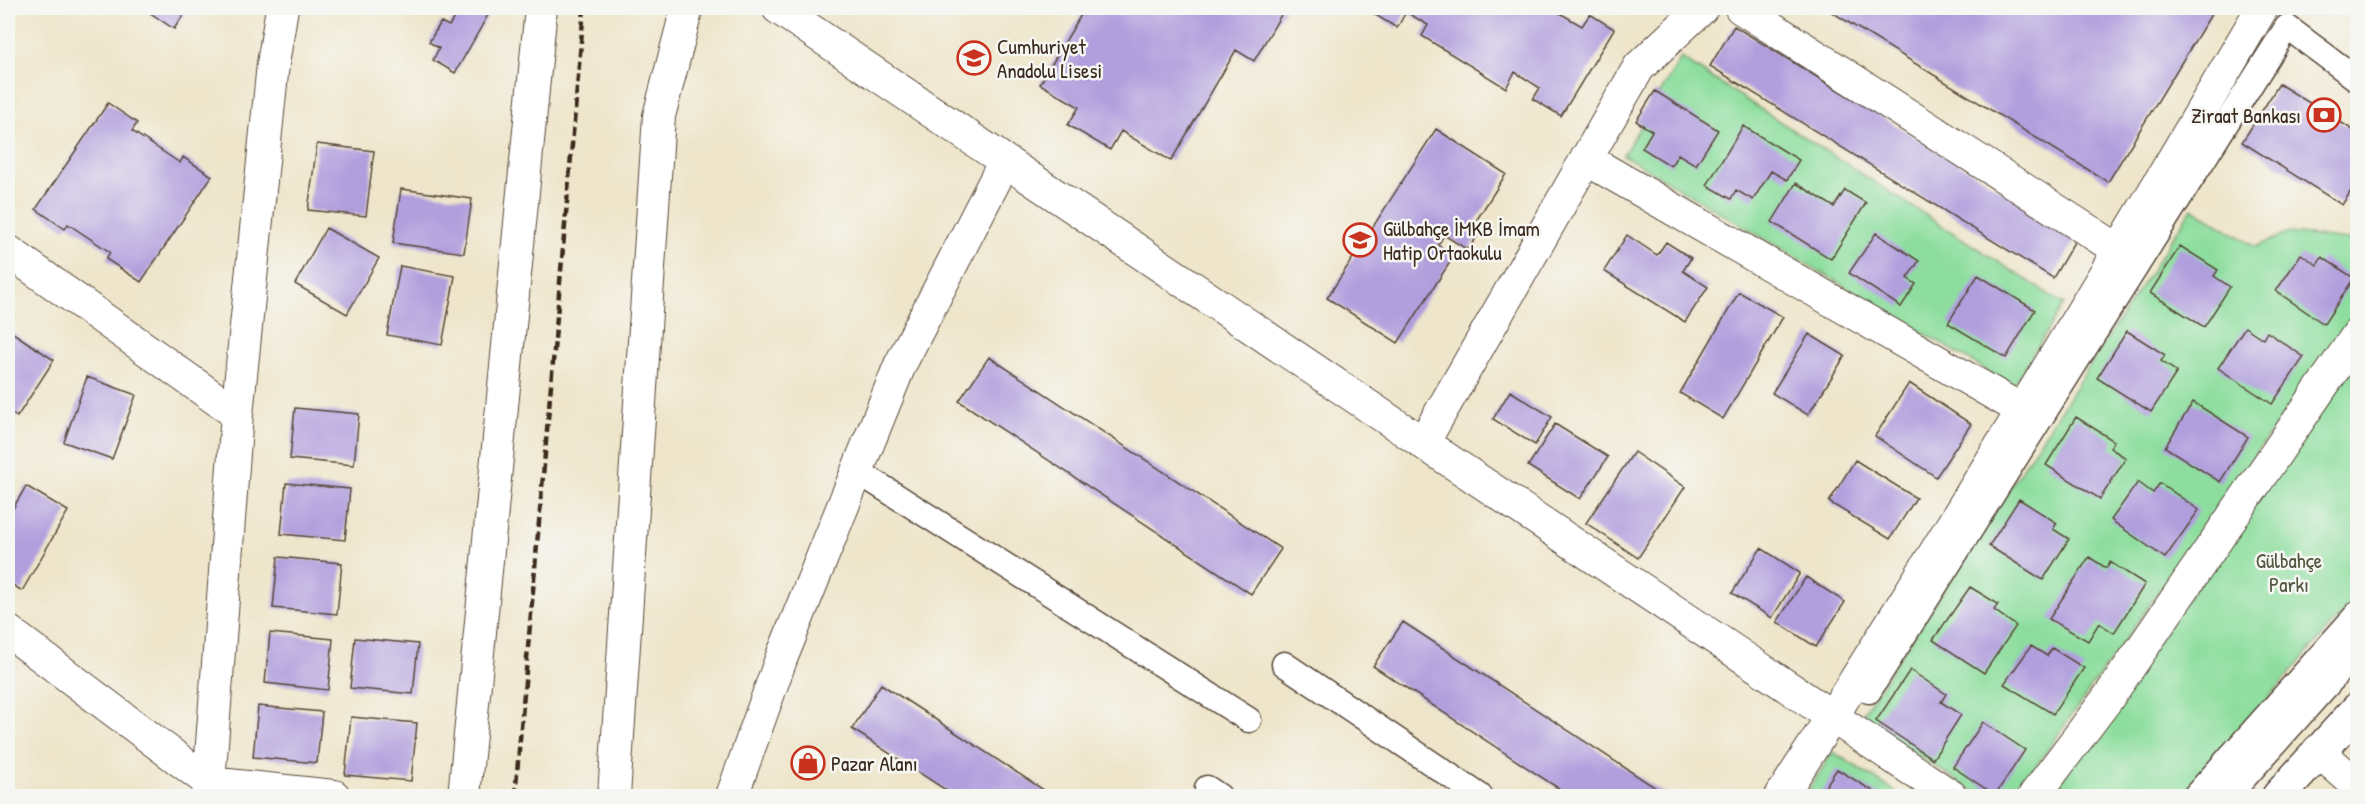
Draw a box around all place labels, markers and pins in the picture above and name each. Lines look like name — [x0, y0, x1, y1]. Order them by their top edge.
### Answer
place label: Cumhuriyet Anadolu Lisesi — [997, 32, 1102, 85]
school or university icon: Cumhuriyet Anadolu Lisesi — [956, 40, 992, 76]
bank icon: Ziraat Bankası — [2306, 97, 2342, 133]
place label: Ziraat Bankası — [2191, 101, 2301, 130]
place label: Gülbahçe İMKB İmam Hatip Ortaokulu — [1383, 214, 1540, 267]
school or university icon: Gülbahçe İMKB İmam Hatip Ortaokulu — [1342, 222, 1378, 258]
shop icon: Pazar Alanı — [790, 745, 826, 781]
place label: Pazar Alanı — [831, 749, 918, 778]

